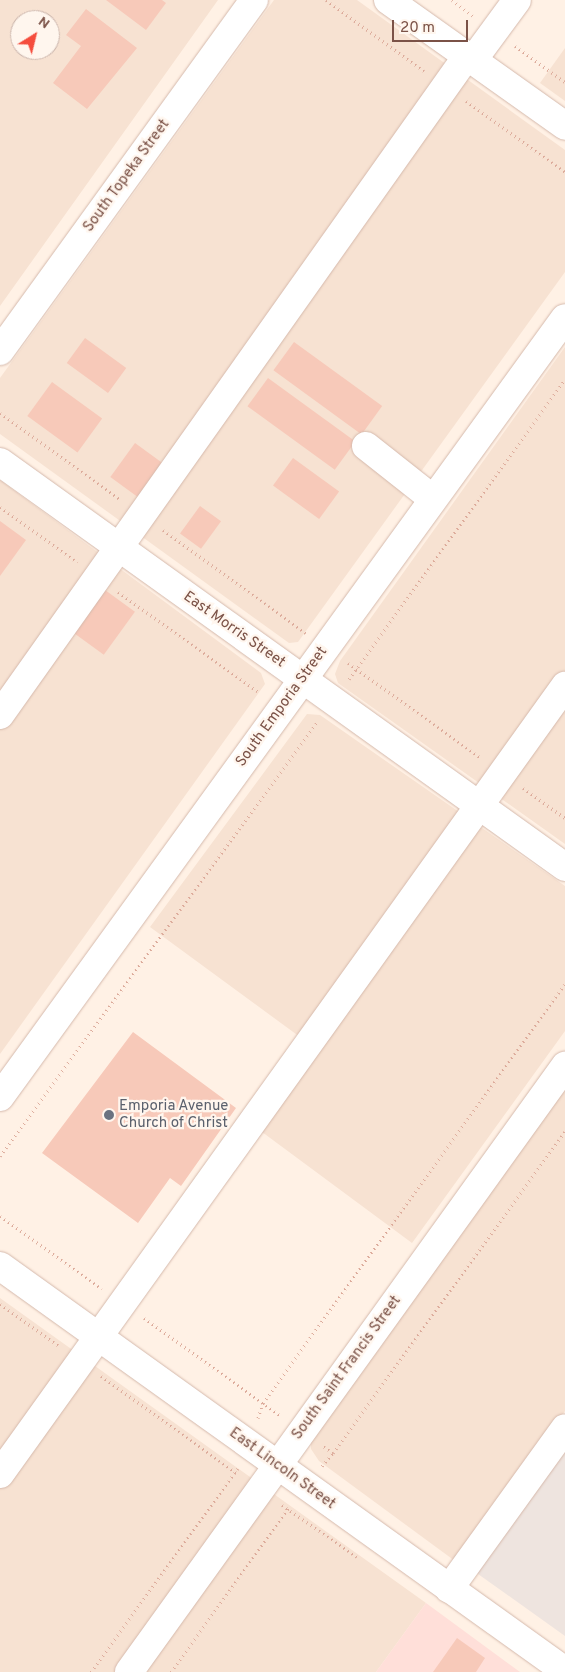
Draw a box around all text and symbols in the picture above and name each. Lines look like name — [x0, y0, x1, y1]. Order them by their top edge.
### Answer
north arrow — [10, 10, 60, 60]
scale bar — [395, 10, 471, 42]
text: N — [34, 13, 53, 33]
text: 20 m — [400, 19, 435, 38]
street label: South Topeka Street — [80, 116, 174, 236]
street label: East Morris Street — [180, 588, 288, 672]
street label: South Emporia Street — [232, 643, 332, 771]
place label: Emporia Avenue Church of Christ — [119, 1097, 229, 1132]
marker: Emporia Avenue Church of Christ — [103, 1109, 115, 1121]
street label: South Saint Francis Street — [289, 1292, 405, 1444]
street label: East Lincoln Street — [225, 1424, 339, 1514]

